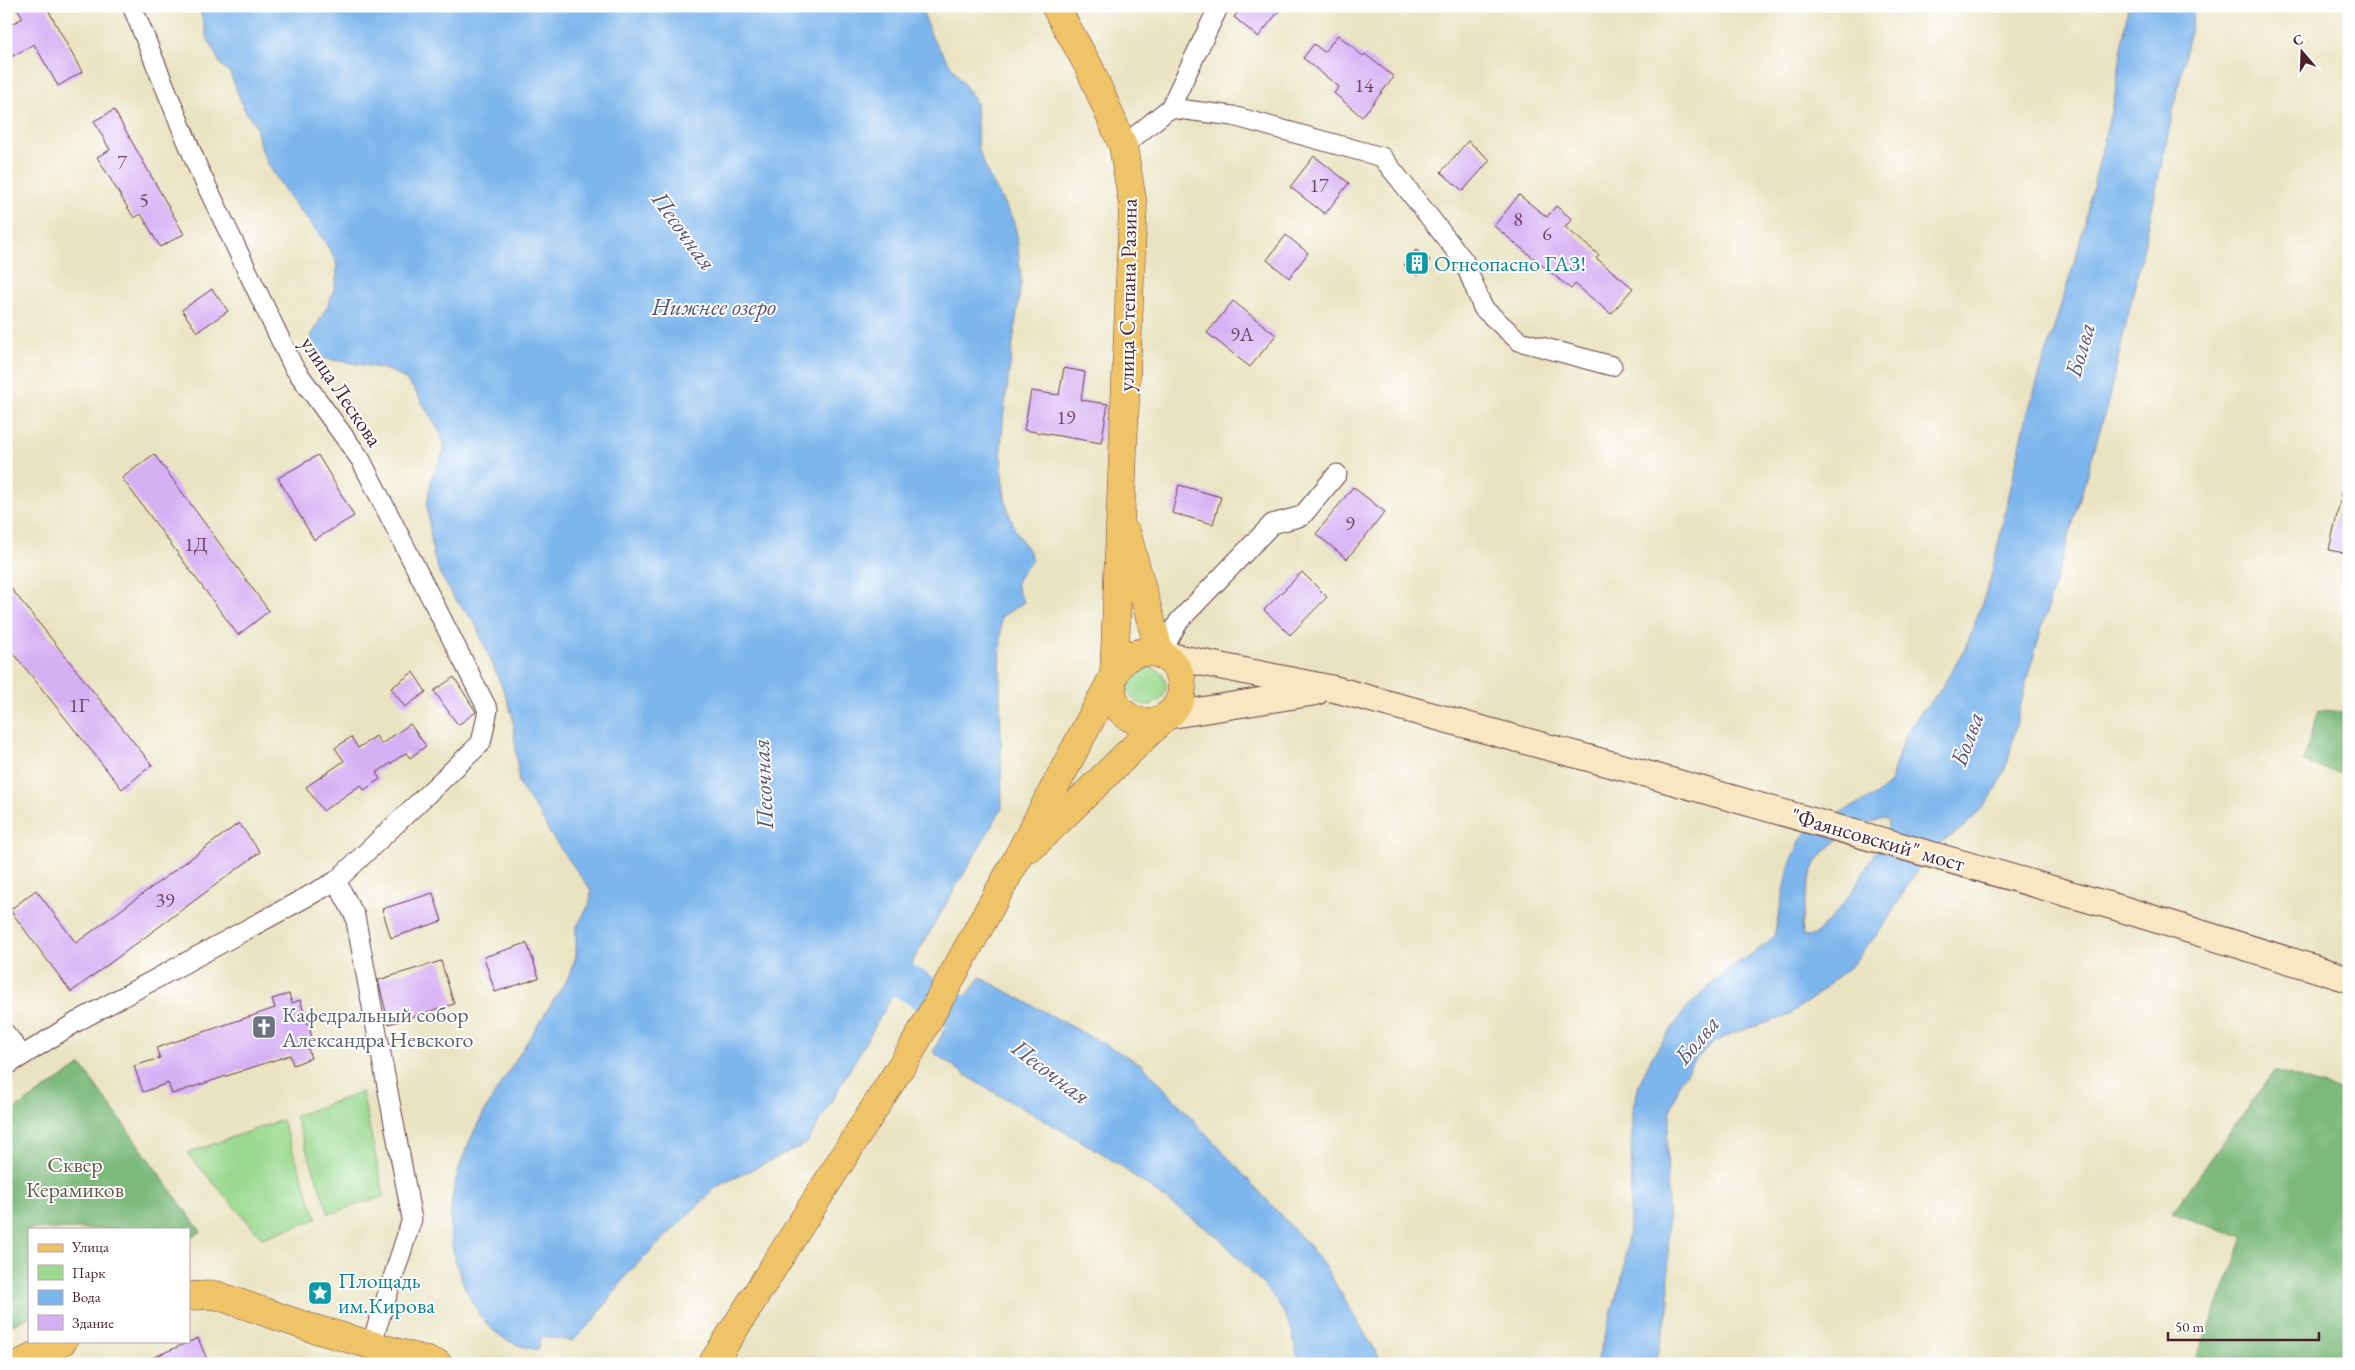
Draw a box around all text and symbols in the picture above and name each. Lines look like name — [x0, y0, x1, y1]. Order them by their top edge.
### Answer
north arrow — [2278, 28, 2328, 78]
text: С — [2290, 30, 2305, 50]
house number: 14 — [1354, 72, 1374, 98]
house number: 7 — [117, 149, 127, 175]
house number: 17 — [1309, 172, 1329, 198]
water label: Песочная — [645, 184, 724, 277]
house number: 5 — [139, 187, 149, 213]
street label: улица Степана Разина — [1111, 198, 1144, 392]
house number: 8 — [1513, 206, 1523, 232]
house number: 6 — [1542, 220, 1552, 246]
place label: Огнеопасно ГАЗ! — [1434, 249, 1586, 278]
building icon: Огнеопасно ГАЗ! — [1404, 250, 1430, 276]
water label: Нижнее озеро — [651, 291, 776, 322]
water label: Болва — [2057, 319, 2102, 382]
house number: 9А — [1230, 321, 1254, 347]
street label: улица Лескова — [294, 330, 389, 452]
house number: 19 — [1056, 404, 1076, 430]
house number: 9 — [1345, 510, 1355, 536]
house number: 1Д — [184, 531, 208, 557]
house number: 1Г — [69, 692, 90, 718]
water label: Болва — [1942, 707, 1991, 771]
water label: Песочная — [745, 738, 780, 831]
street label: "Фаянсовский" мост — [1788, 801, 1968, 878]
house number: 39 — [155, 887, 175, 913]
place label: Кафедральный собор Александра Невского — [281, 1000, 474, 1054]
water label: Болва — [1666, 1008, 1726, 1072]
church icon: Кафедральный собор Александра Невского — [251, 1014, 277, 1040]
water label: Песочная — [1005, 1031, 1097, 1111]
park label: Сквер Керамиков — [26, 1150, 124, 1204]
legend — [28, 1228, 190, 1342]
text: Улица — [71, 1237, 109, 1256]
text: Парк — [72, 1263, 105, 1282]
place label: Площадь им.Кирова — [338, 1266, 435, 1320]
place icon: Площадь им.Кирова — [307, 1280, 333, 1306]
text: Вода — [72, 1287, 101, 1306]
scale bar — [2168, 1310, 2319, 1342]
text: Здание — [72, 1313, 114, 1332]
text: 50 m — [2175, 1317, 2204, 1336]

